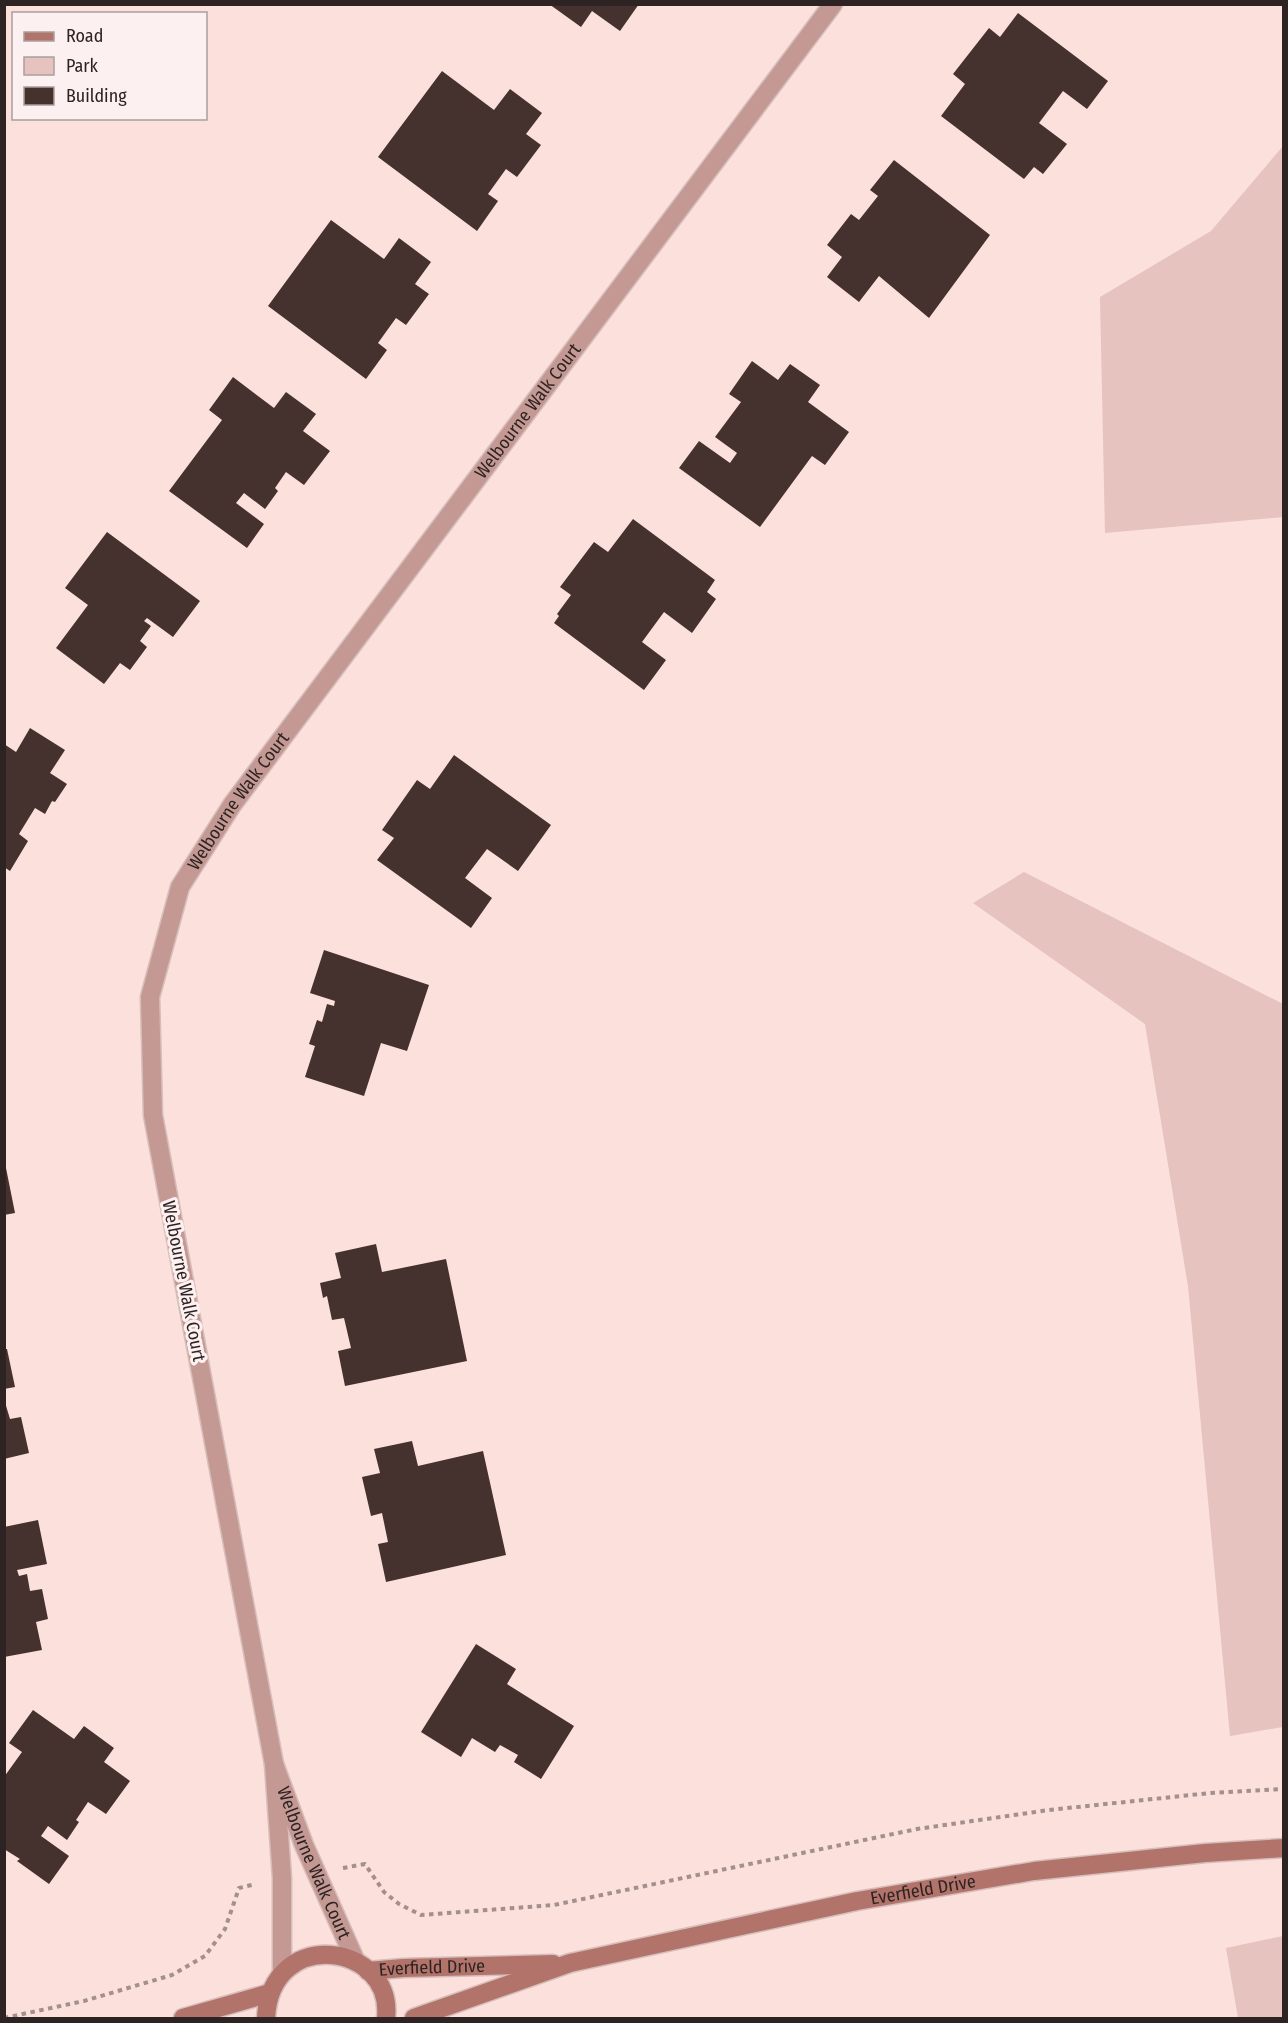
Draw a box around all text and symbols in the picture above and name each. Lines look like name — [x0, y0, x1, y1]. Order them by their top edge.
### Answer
legend — [12, 12, 207, 120]
text: Road — [66, 25, 103, 47]
text: Park — [66, 55, 99, 77]
text: Building — [66, 85, 127, 107]
street label: Welbourne Walk Court — [470, 339, 586, 483]
street label: Welbourne Walk Court — [183, 728, 294, 874]
street label: Welbourne Walk Court — [158, 1199, 210, 1363]
street label: Welbourne Walk Court — [272, 1784, 356, 1943]
street label: Everfield Drive — [869, 1870, 977, 1910]
street label: Everfield Drive — [378, 1955, 485, 1981]

